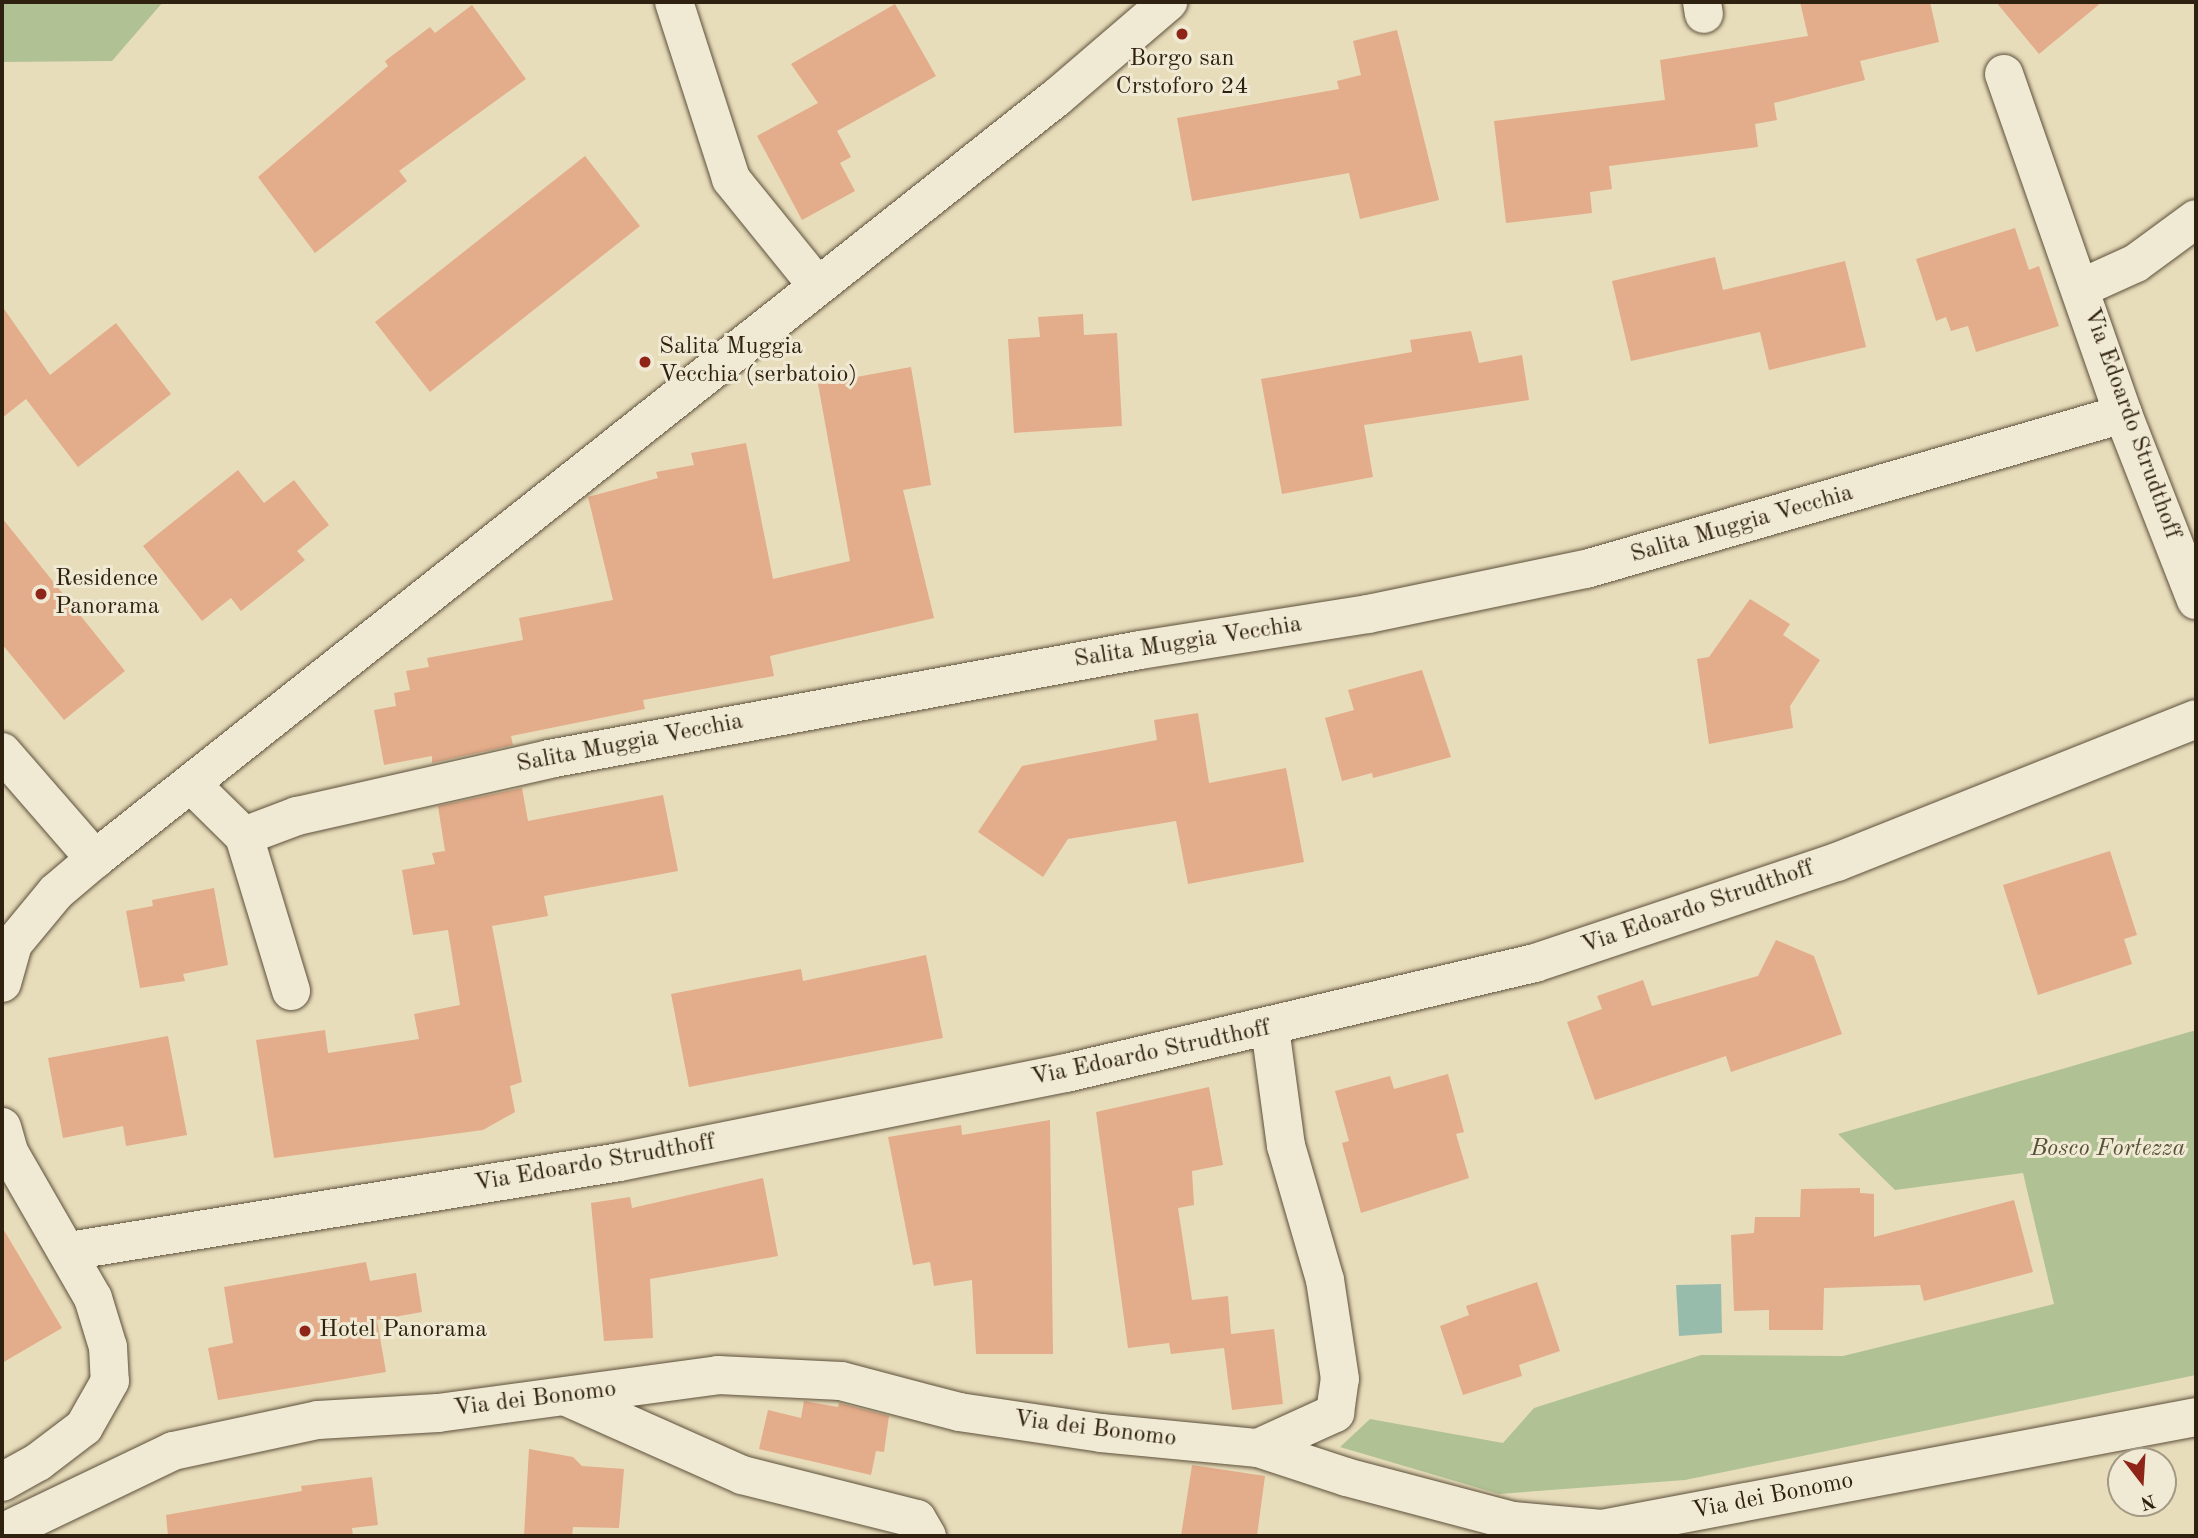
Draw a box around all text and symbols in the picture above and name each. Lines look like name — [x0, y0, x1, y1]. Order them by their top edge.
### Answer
marker: Borgo san Crstoforo 24 — [1174, 26, 1190, 42]
place label: Borgo san Crstoforo 24 — [1116, 46, 1248, 102]
street label: Via Edoardo Strudthoff — [2076, 304, 2186, 544]
place label: Salita Muggia Vecchia (serbatoio) — [659, 334, 857, 390]
marker: Salita Muggia Vecchia (serbatoio) — [637, 354, 653, 370]
street label: Salita Muggia Vecchia — [1627, 479, 1857, 571]
place label: Residence Panorama — [55, 566, 160, 622]
marker: Residence Panorama — [33, 586, 49, 602]
street label: Salita Muggia Vecchia — [1072, 611, 1304, 675]
street label: Salita Muggia Vecchia — [514, 708, 746, 780]
street label: Via Edoardo Strudthoff — [1578, 855, 1818, 961]
street label: Via Edoardo Strudthoff — [1029, 1015, 1273, 1093]
street label: Via Edoardo Strudthoff — [472, 1129, 718, 1199]
park label: Bosco Fortezza — [2031, 1136, 2185, 1164]
place label: Hotel Panorama — [319, 1317, 487, 1345]
marker: Hotel Panorama — [297, 1323, 313, 1339]
street label: Via dei Bonomo — [452, 1376, 618, 1424]
street label: Via dei Bonomo — [1012, 1406, 1178, 1454]
north arrow — [2107, 1447, 2177, 1517]
street label: Via dei Bonomo — [1690, 1467, 1856, 1527]
text: N — [2138, 1489, 2157, 1512]

